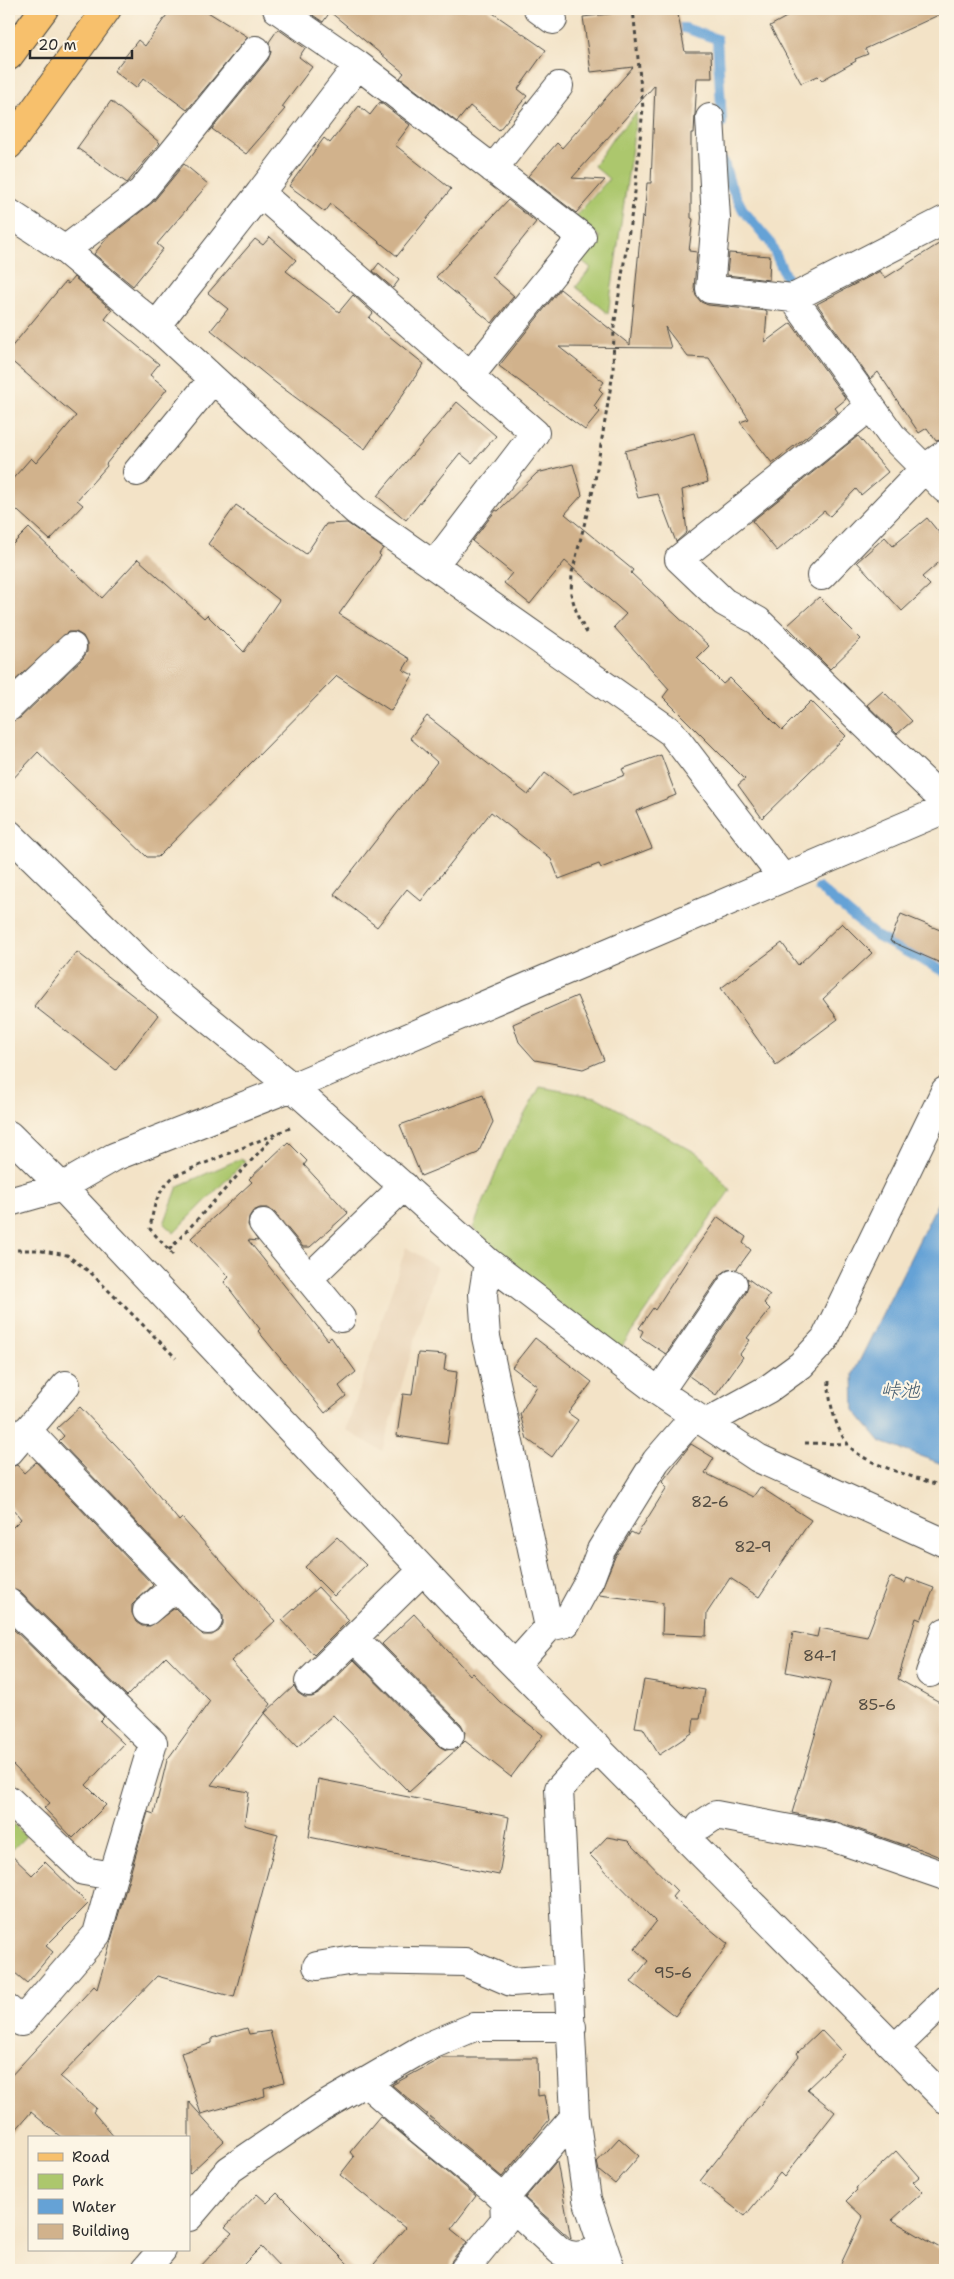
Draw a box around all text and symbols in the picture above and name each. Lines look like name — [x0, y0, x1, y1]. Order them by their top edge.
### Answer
scale bar — [30, 28, 132, 60]
text: 20 m — [38, 35, 77, 55]
water label: 峠池 — [880, 1377, 921, 1403]
house number: 82-6 — [691, 1491, 729, 1512]
house number: 82-9 — [734, 1536, 772, 1557]
house number: 84-1 — [803, 1645, 837, 1666]
house number: 85-6 — [858, 1694, 896, 1715]
house number: 95-6 — [654, 1962, 692, 1983]
legend — [28, 2136, 190, 2252]
text: Road — [72, 2147, 110, 2167]
text: Park — [72, 2171, 104, 2191]
text: Water — [72, 2197, 116, 2217]
text: Building — [72, 2221, 129, 2241]

